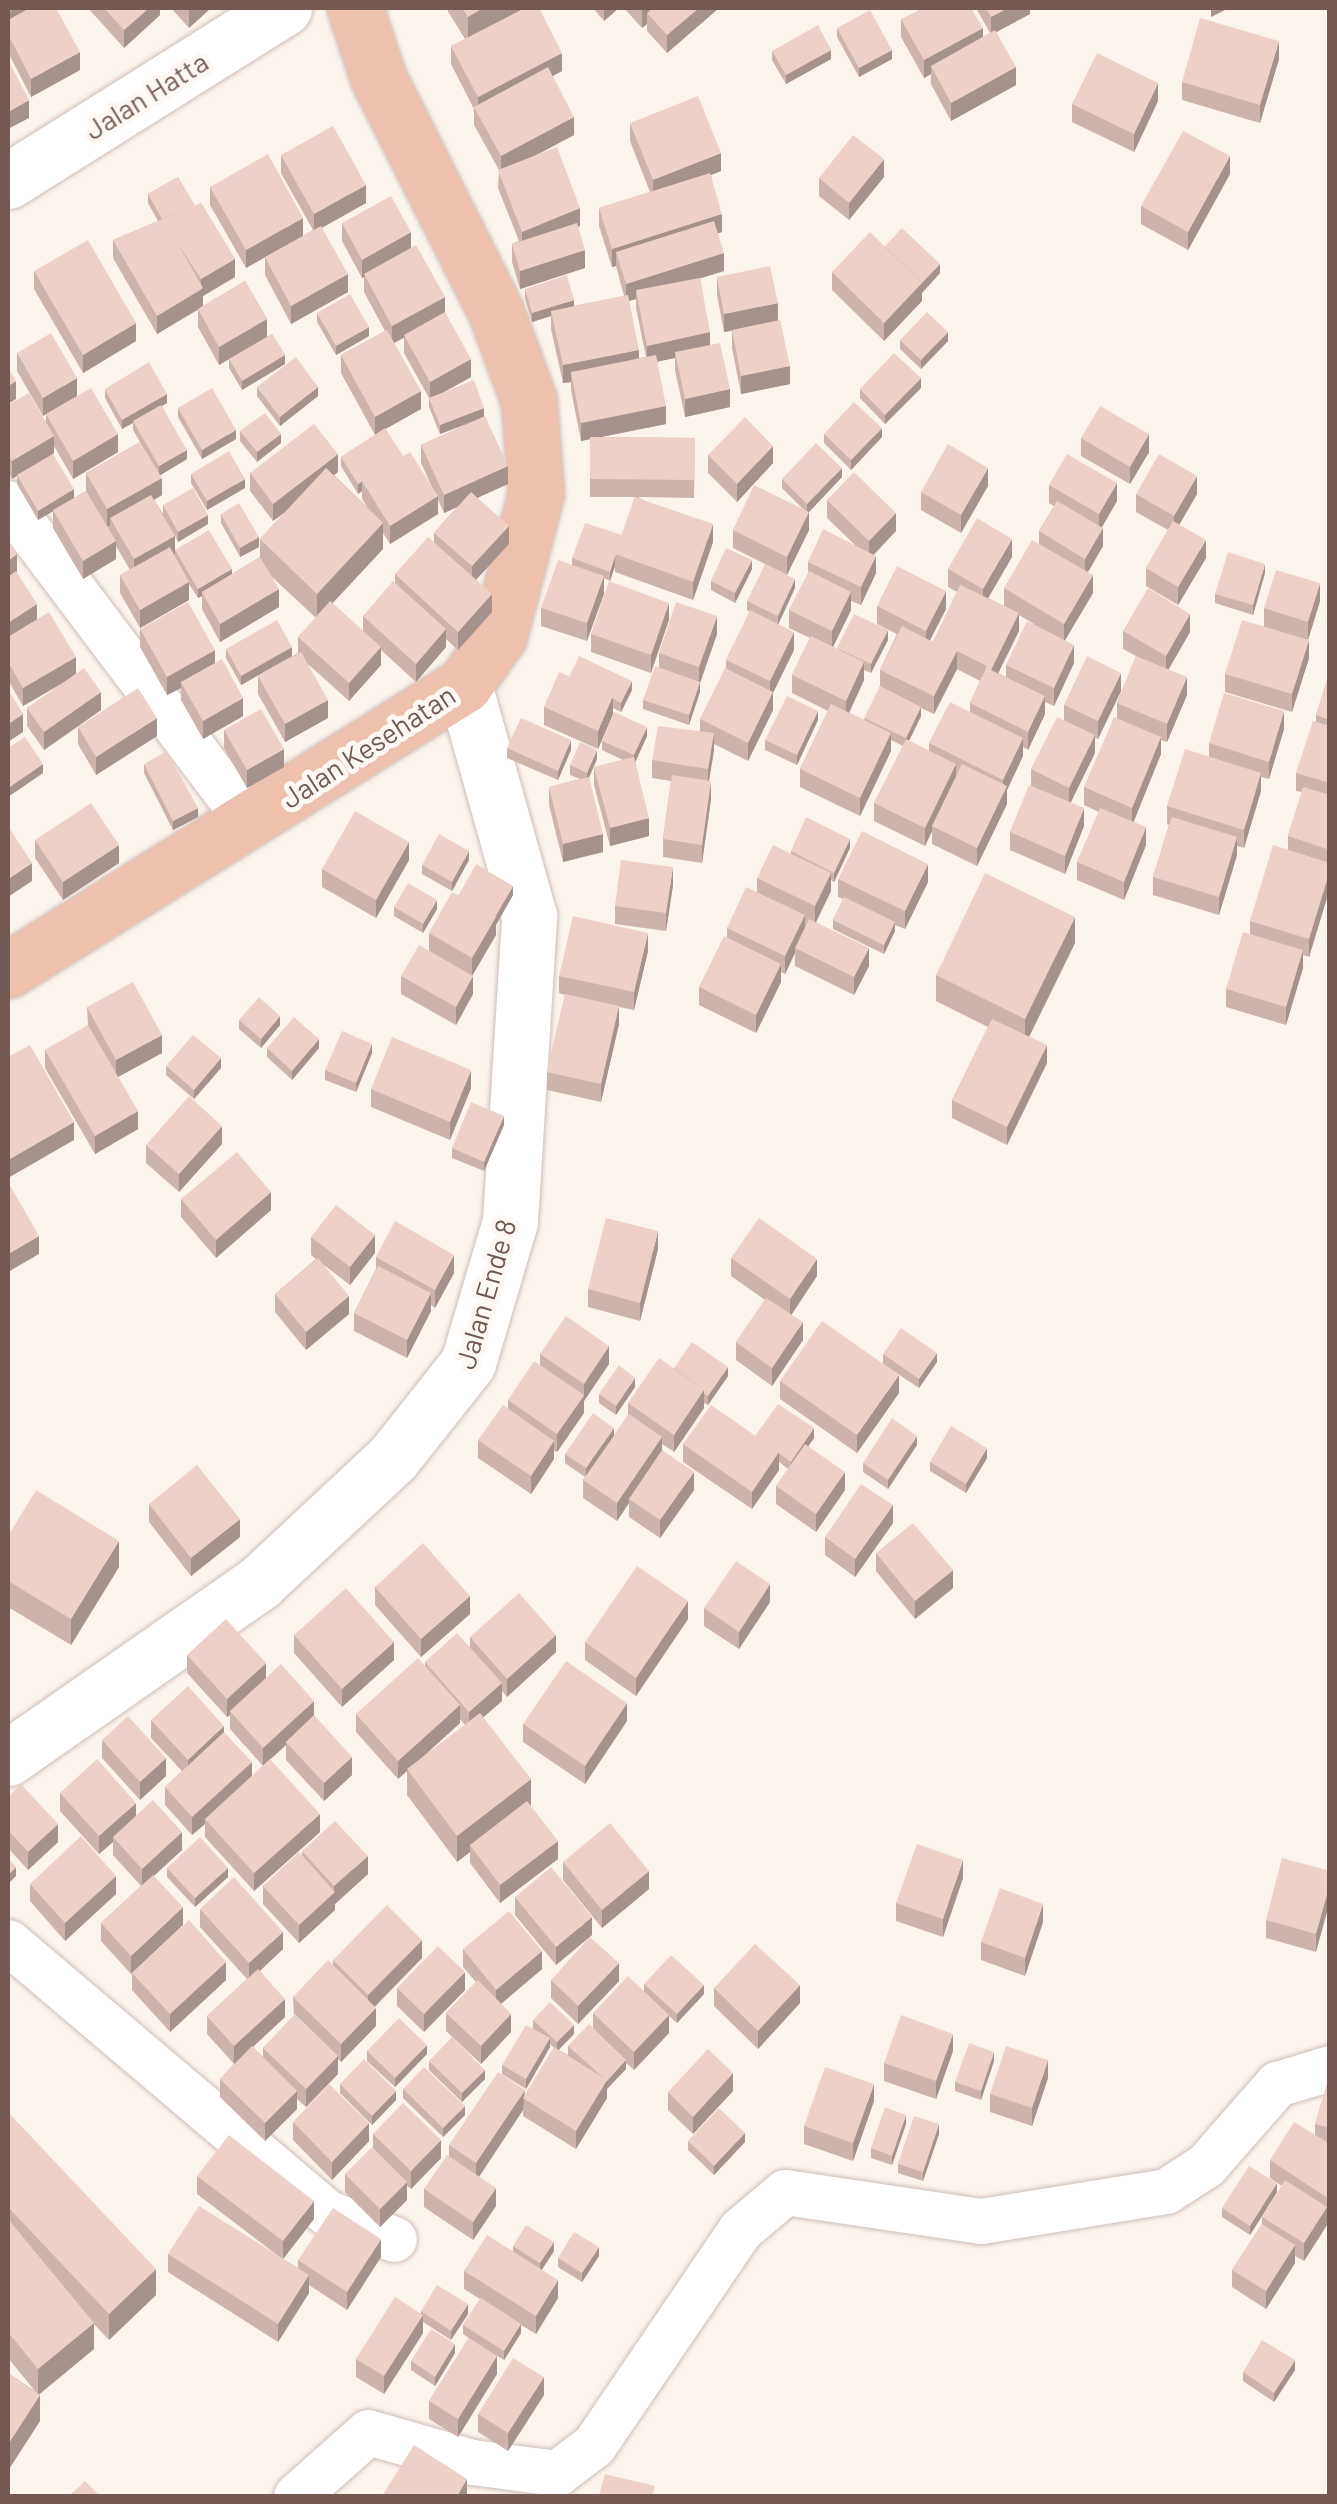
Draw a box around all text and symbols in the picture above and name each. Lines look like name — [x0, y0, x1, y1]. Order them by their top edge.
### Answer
street label: Jalan Hatta — [78, 44, 214, 146]
street label: Jalan Kesehatan — [275, 677, 461, 815]
street label: Jalan Ende 8 — [448, 1215, 522, 1373]

